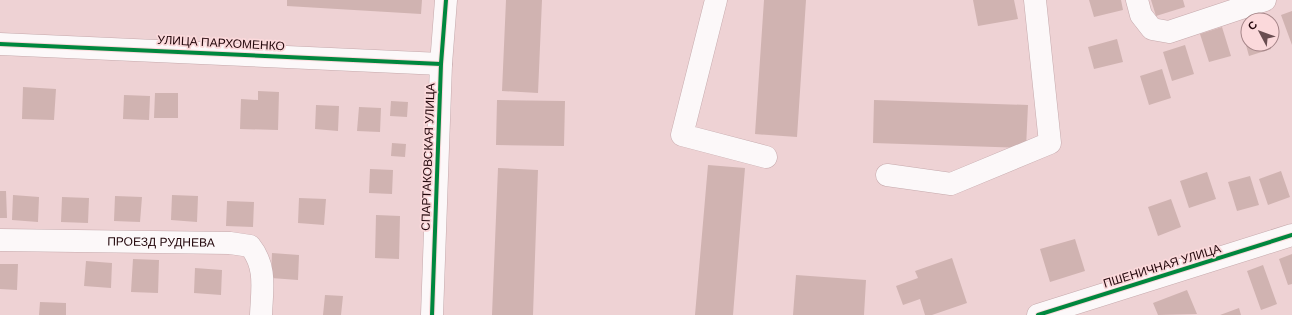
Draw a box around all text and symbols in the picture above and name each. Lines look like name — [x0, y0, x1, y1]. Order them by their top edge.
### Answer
north arrow — [1240, 12, 1280, 52]
text: С — [1245, 18, 1260, 32]
street label: УЛИЦА ПАРХОМЕНКО — [157, 33, 285, 53]
street label: СПАРТАКОВСКАЯ УЛИЦА — [418, 83, 438, 231]
street label: ПРОЕЗД РУДНЕВА — [107, 234, 215, 250]
street label: ПШЕНИЧНАЯ УЛИЦА — [1102, 241, 1222, 291]

